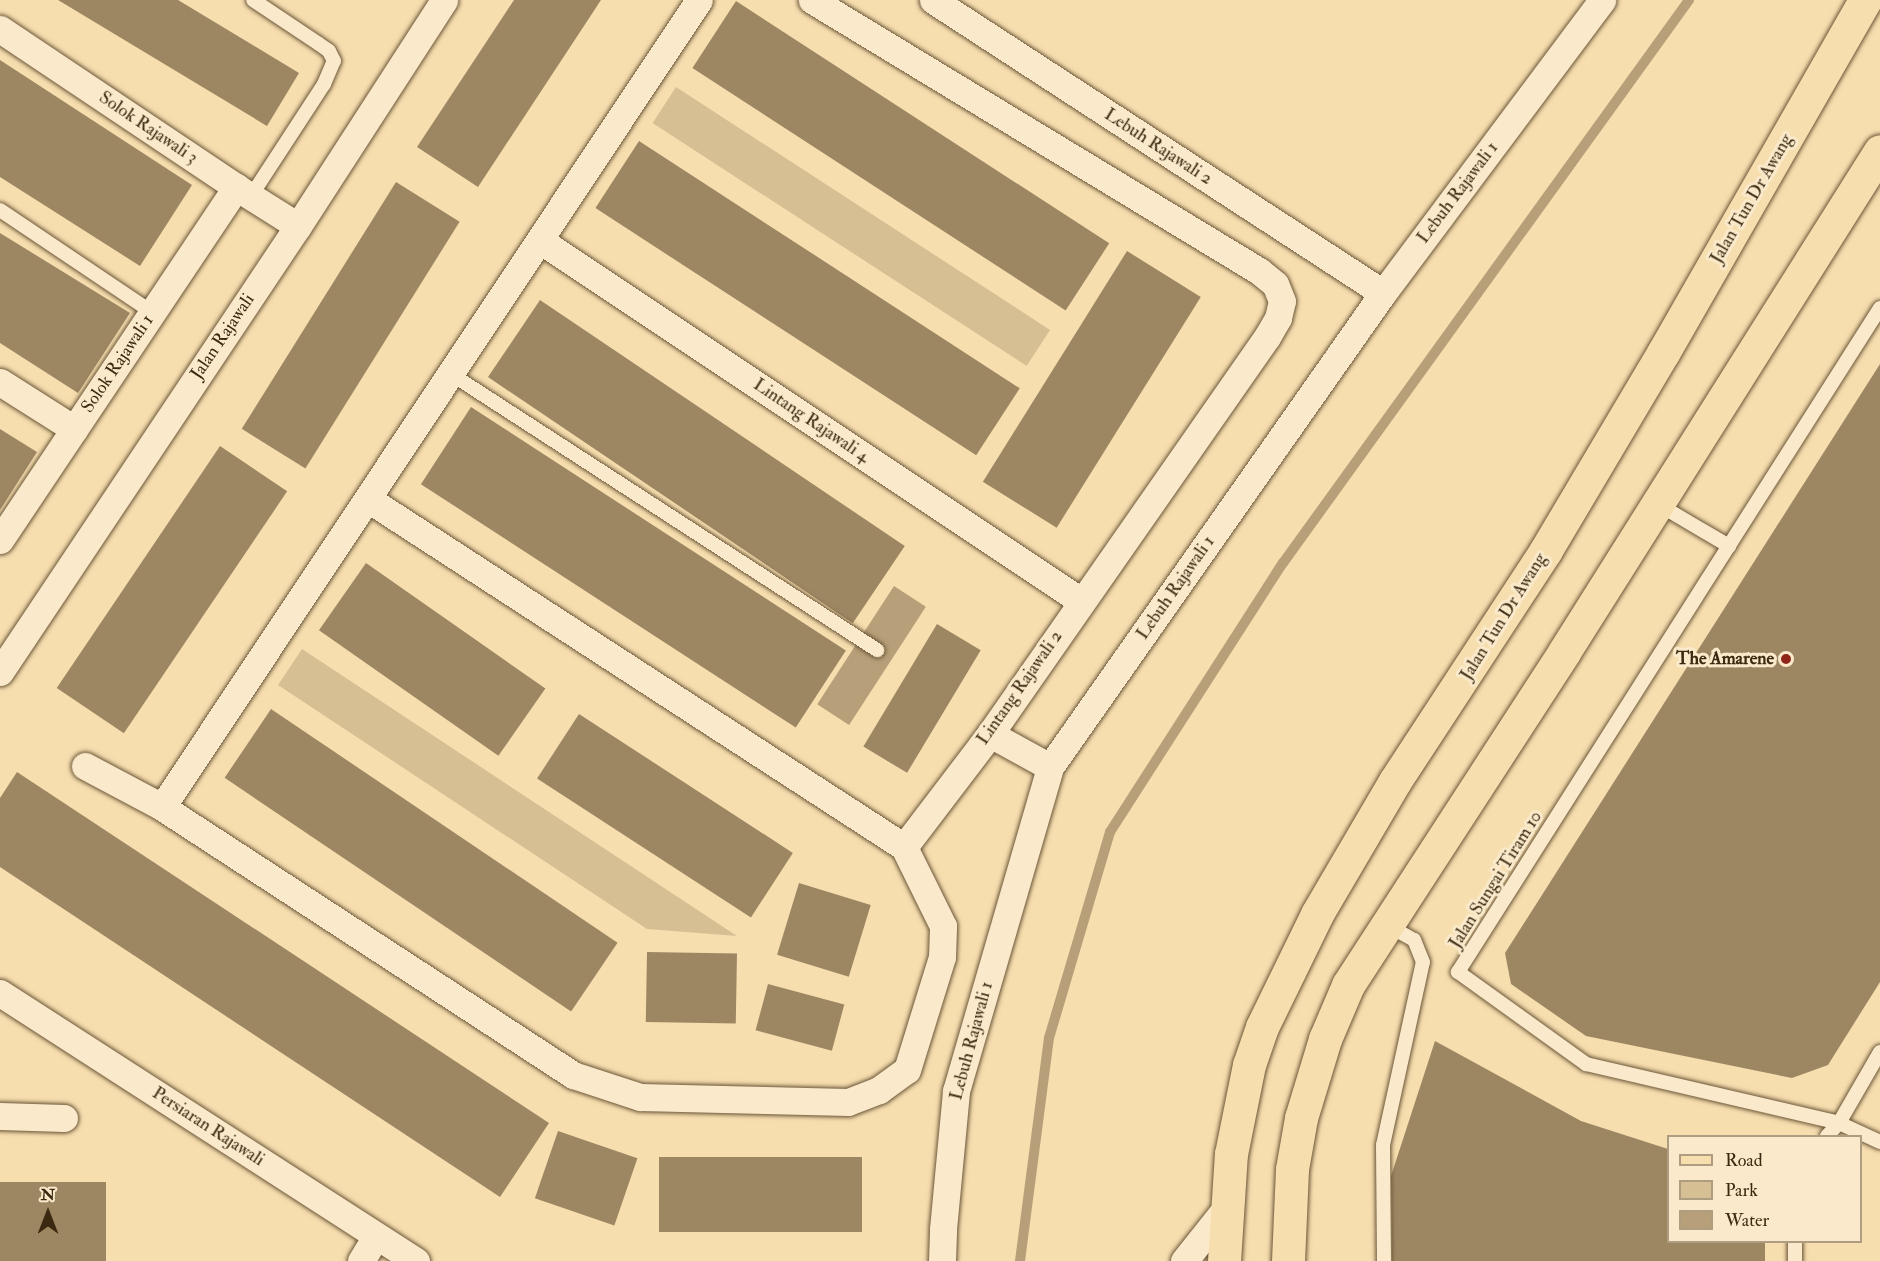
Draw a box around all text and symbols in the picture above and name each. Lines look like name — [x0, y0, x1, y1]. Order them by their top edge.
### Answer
street label: Solok Rajawali 3 — [95, 87, 201, 169]
street label: Lebuh Rajawali 2 — [1100, 104, 1216, 190]
street label: Jalan Tun Dr Awang — [1706, 130, 1798, 268]
street label: Lebuh Rajawali 1 — [1413, 138, 1503, 248]
street label: Jalan Rajawali — [186, 290, 260, 384]
street label: Solok Rajawali 1 — [77, 311, 159, 417]
street label: Lintang Rajawali 4 — [749, 374, 873, 468]
street label: Lebuh Rajawali 1 — [1132, 532, 1220, 644]
street label: Jalan Tun Dr Awang — [1456, 549, 1552, 685]
street label: Lintang Rajawali 2 — [973, 627, 1067, 749]
place label: The Amarene — [1676, 648, 1774, 670]
marker: The Amarene — [1779, 652, 1793, 666]
street label: Jalan Sungai Tiram 10 — [1445, 807, 1547, 953]
street label: Lebuh Rajawali 1 — [946, 979, 998, 1103]
street label: Persiaran Rajawali — [148, 1083, 268, 1171]
legend — [1667, 1135, 1862, 1243]
text: Road — [1725, 1149, 1763, 1172]
text: Park — [1725, 1179, 1758, 1202]
north arrow — [18, 1183, 78, 1243]
text: N — [41, 1185, 55, 1205]
text: Water — [1725, 1209, 1769, 1232]

